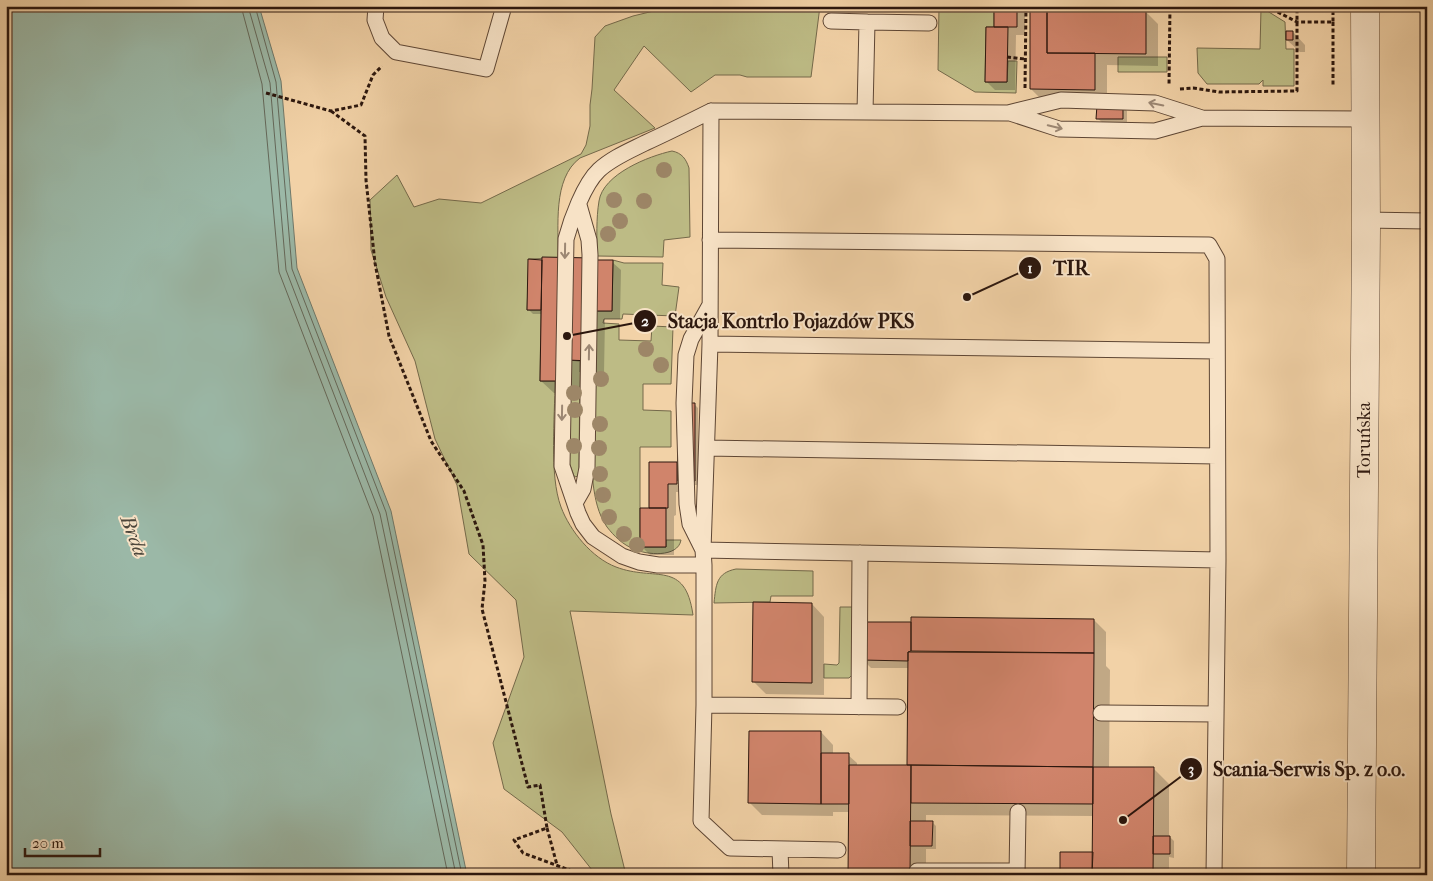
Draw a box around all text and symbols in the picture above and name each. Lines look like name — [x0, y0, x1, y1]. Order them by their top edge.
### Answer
one-way arrow — [1148, 99, 1164, 108]
one-way arrow — [1046, 123, 1062, 132]
one-way arrow — [561, 243, 570, 259]
callout: TIR — [1018, 250, 1099, 285]
text: TIR — [1052, 257, 1090, 280]
text: 1 — [1027, 259, 1033, 277]
callout: Stacja Kontrlo Pojazdów PKS — [633, 303, 924, 338]
text: Stacja Kontrlo Pojazdów PKS — [668, 310, 914, 333]
text: 2 — [641, 312, 649, 330]
one-way arrow — [584, 344, 594, 360]
street label: Toruńska — [1353, 402, 1375, 478]
one-way arrow — [557, 404, 567, 421]
water label: Brda — [115, 511, 152, 560]
callout: Scania-Serwis Sp. z o.o. — [1178, 751, 1415, 786]
text: Scania-Serwis Sp. z o.o. — [1213, 758, 1405, 781]
text: 3 — [1188, 760, 1194, 778]
scale bar — [25, 826, 100, 858]
text: 20 m — [32, 834, 64, 852]

